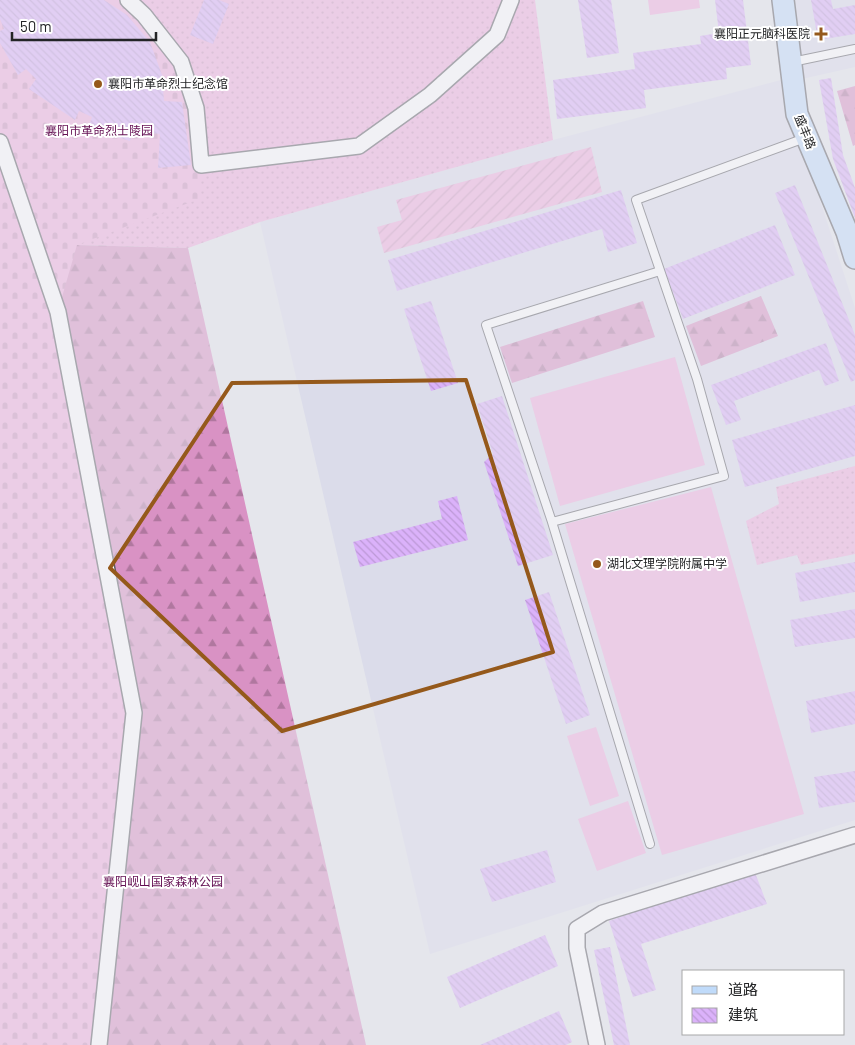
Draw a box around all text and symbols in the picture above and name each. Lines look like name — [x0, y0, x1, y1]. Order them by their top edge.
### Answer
scale bar — [12, 10, 156, 42]
text: 50 m — [20, 17, 52, 35]
place label: 襄阳正元脑科医院 — [714, 26, 810, 40]
marker: 襄阳正元脑科医院 — [814, 27, 828, 41]
place label: 襄阳市革命烈士纪念馆 — [108, 76, 228, 90]
marker: 襄阳市革命烈士纪念馆 — [92, 78, 104, 90]
street label: 盛丰路 — [793, 112, 819, 151]
park label: 襄阳市革命烈士陵园 — [45, 123, 153, 137]
place label: 湖北文理学院附属中学 — [607, 556, 727, 570]
marker: 湖北文理学院附属中学 — [591, 558, 603, 570]
park label: 襄阳岘山国家森林公园 — [103, 874, 223, 888]
legend — [682, 970, 845, 1035]
text: 道路 — [728, 980, 758, 998]
text: 建筑 — [728, 1005, 758, 1023]

